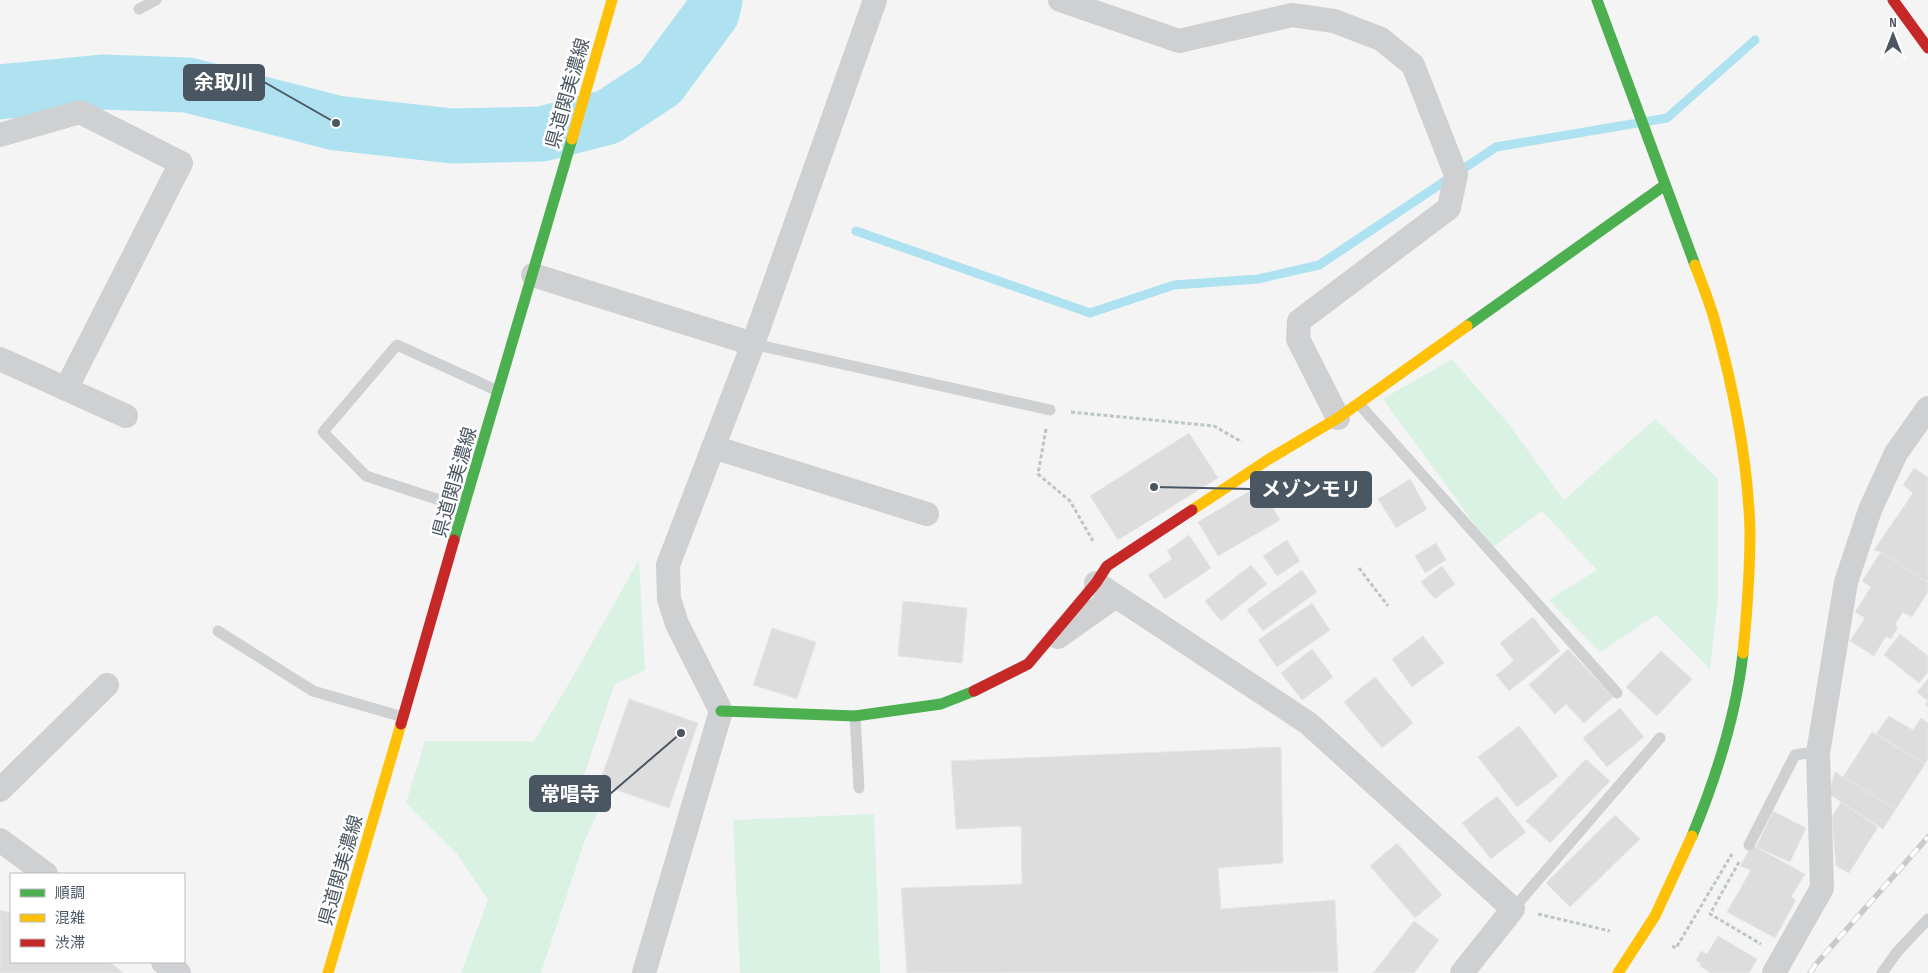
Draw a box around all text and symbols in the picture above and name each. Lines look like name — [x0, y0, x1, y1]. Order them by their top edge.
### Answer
north arrow — [1868, 10, 1918, 60]
text: N — [1889, 14, 1897, 31]
street label: 県道関美濃線 — [542, 35, 595, 151]
callout: 余取川 — [184, 65, 264, 100]
text: 余取川 — [194, 71, 254, 95]
street label: 県道関美濃線 — [429, 424, 482, 540]
callout: メゾンモリ — [1251, 472, 1371, 507]
text: メゾンモリ — [1261, 478, 1361, 502]
callout: 常唱寺 — [530, 776, 610, 811]
text: 常唱寺 — [540, 783, 600, 807]
street label: 県道関美濃線 — [315, 812, 368, 928]
legend — [10, 873, 185, 963]
text: 順調 — [55, 884, 85, 903]
text: 混雑 — [55, 909, 85, 928]
text: 渋滞 — [55, 934, 85, 953]

